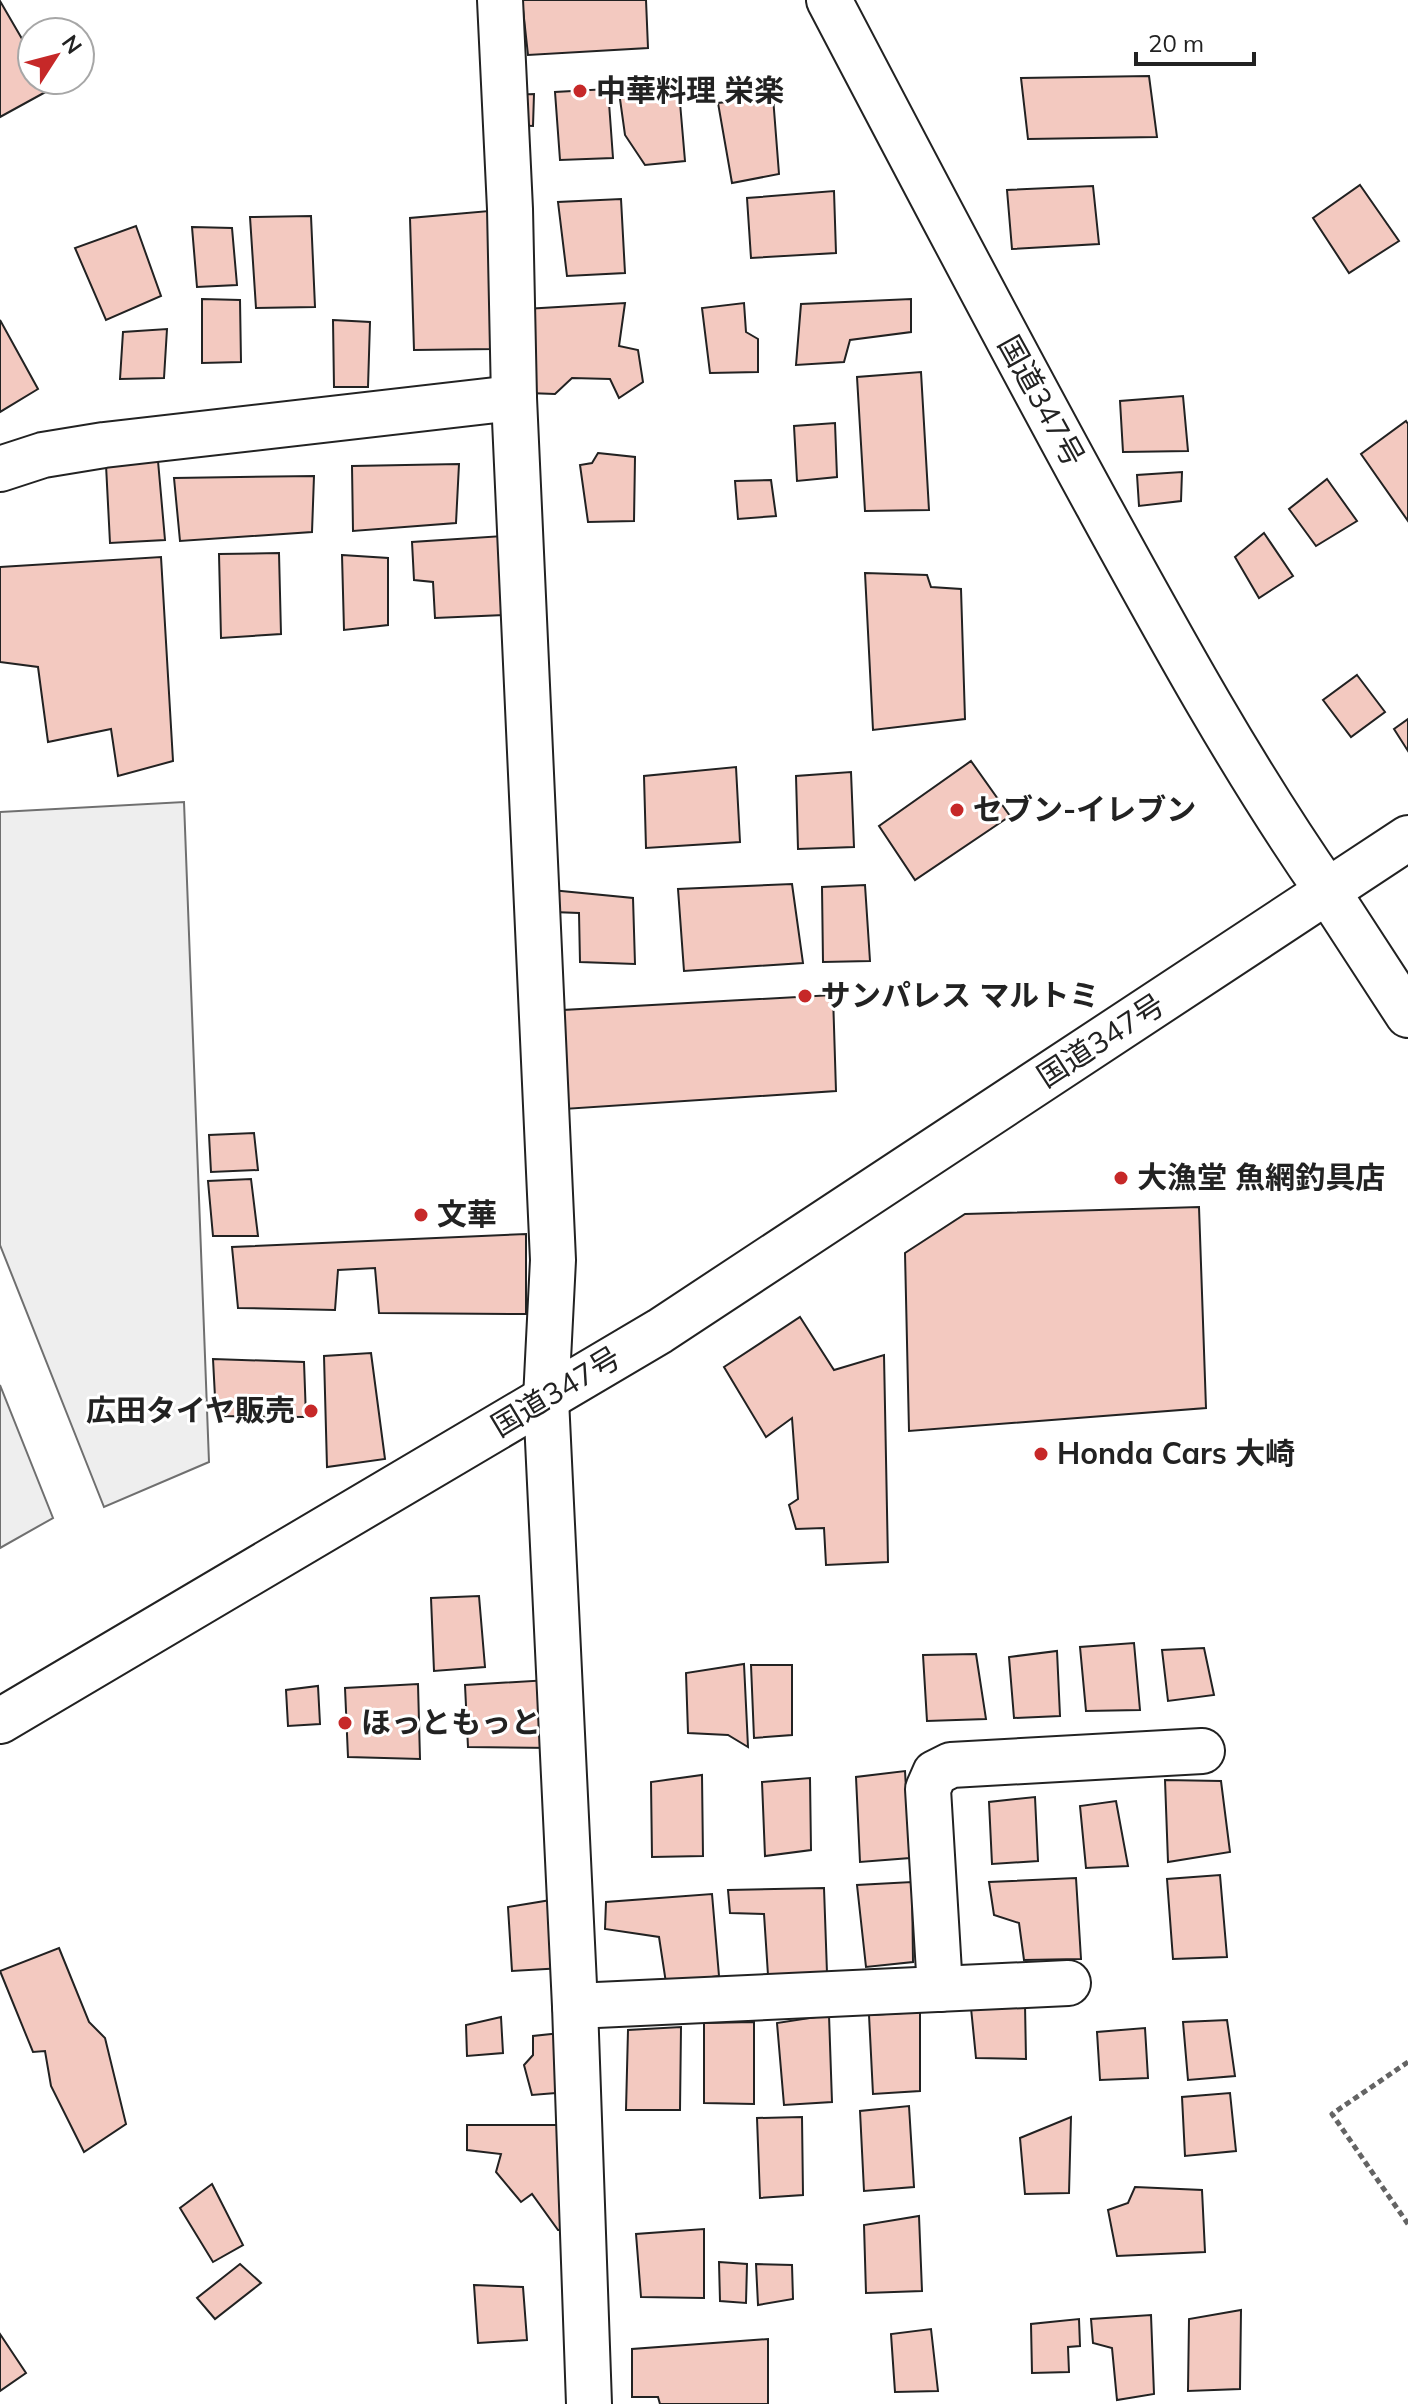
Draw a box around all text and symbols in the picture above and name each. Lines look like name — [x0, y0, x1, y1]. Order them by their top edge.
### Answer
north arrow — [16, 16, 96, 96]
scale bar — [1136, 16, 1254, 66]
text: 20 m — [1148, 28, 1204, 58]
text: N — [56, 29, 88, 59]
place label: 中華料理 栄楽 — [596, 71, 784, 109]
marker: 中華料理 栄楽 — [571, 82, 589, 100]
street label: 国道347号 — [990, 328, 1093, 473]
place label: セブン-イレブン — [973, 790, 1196, 828]
marker: セブン-イレブン — [948, 801, 966, 819]
place label: サンパレス マルトミ — [821, 976, 1099, 1014]
street label: 国道347号 — [1030, 985, 1171, 1095]
marker: サンパレス マルトミ — [796, 987, 814, 1005]
place label: 大漁堂 魚網釣具店 — [1137, 1158, 1385, 1196]
marker: 大漁堂 魚網釣具店 — [1112, 1169, 1130, 1187]
place label: 文華 — [437, 1195, 497, 1233]
marker: 文華 — [412, 1206, 430, 1224]
street label: 国道347号 — [484, 1338, 627, 1445]
place label: 広田タイヤ販売 — [86, 1391, 295, 1429]
marker: 広田タイヤ販売 — [302, 1402, 320, 1420]
place label: Honda Cars 大崎 — [1057, 1434, 1295, 1472]
marker: Honda Cars 大崎 — [1032, 1445, 1050, 1463]
place label: ほっともっと — [361, 1703, 541, 1741]
marker: ほっともっと — [336, 1714, 354, 1732]

